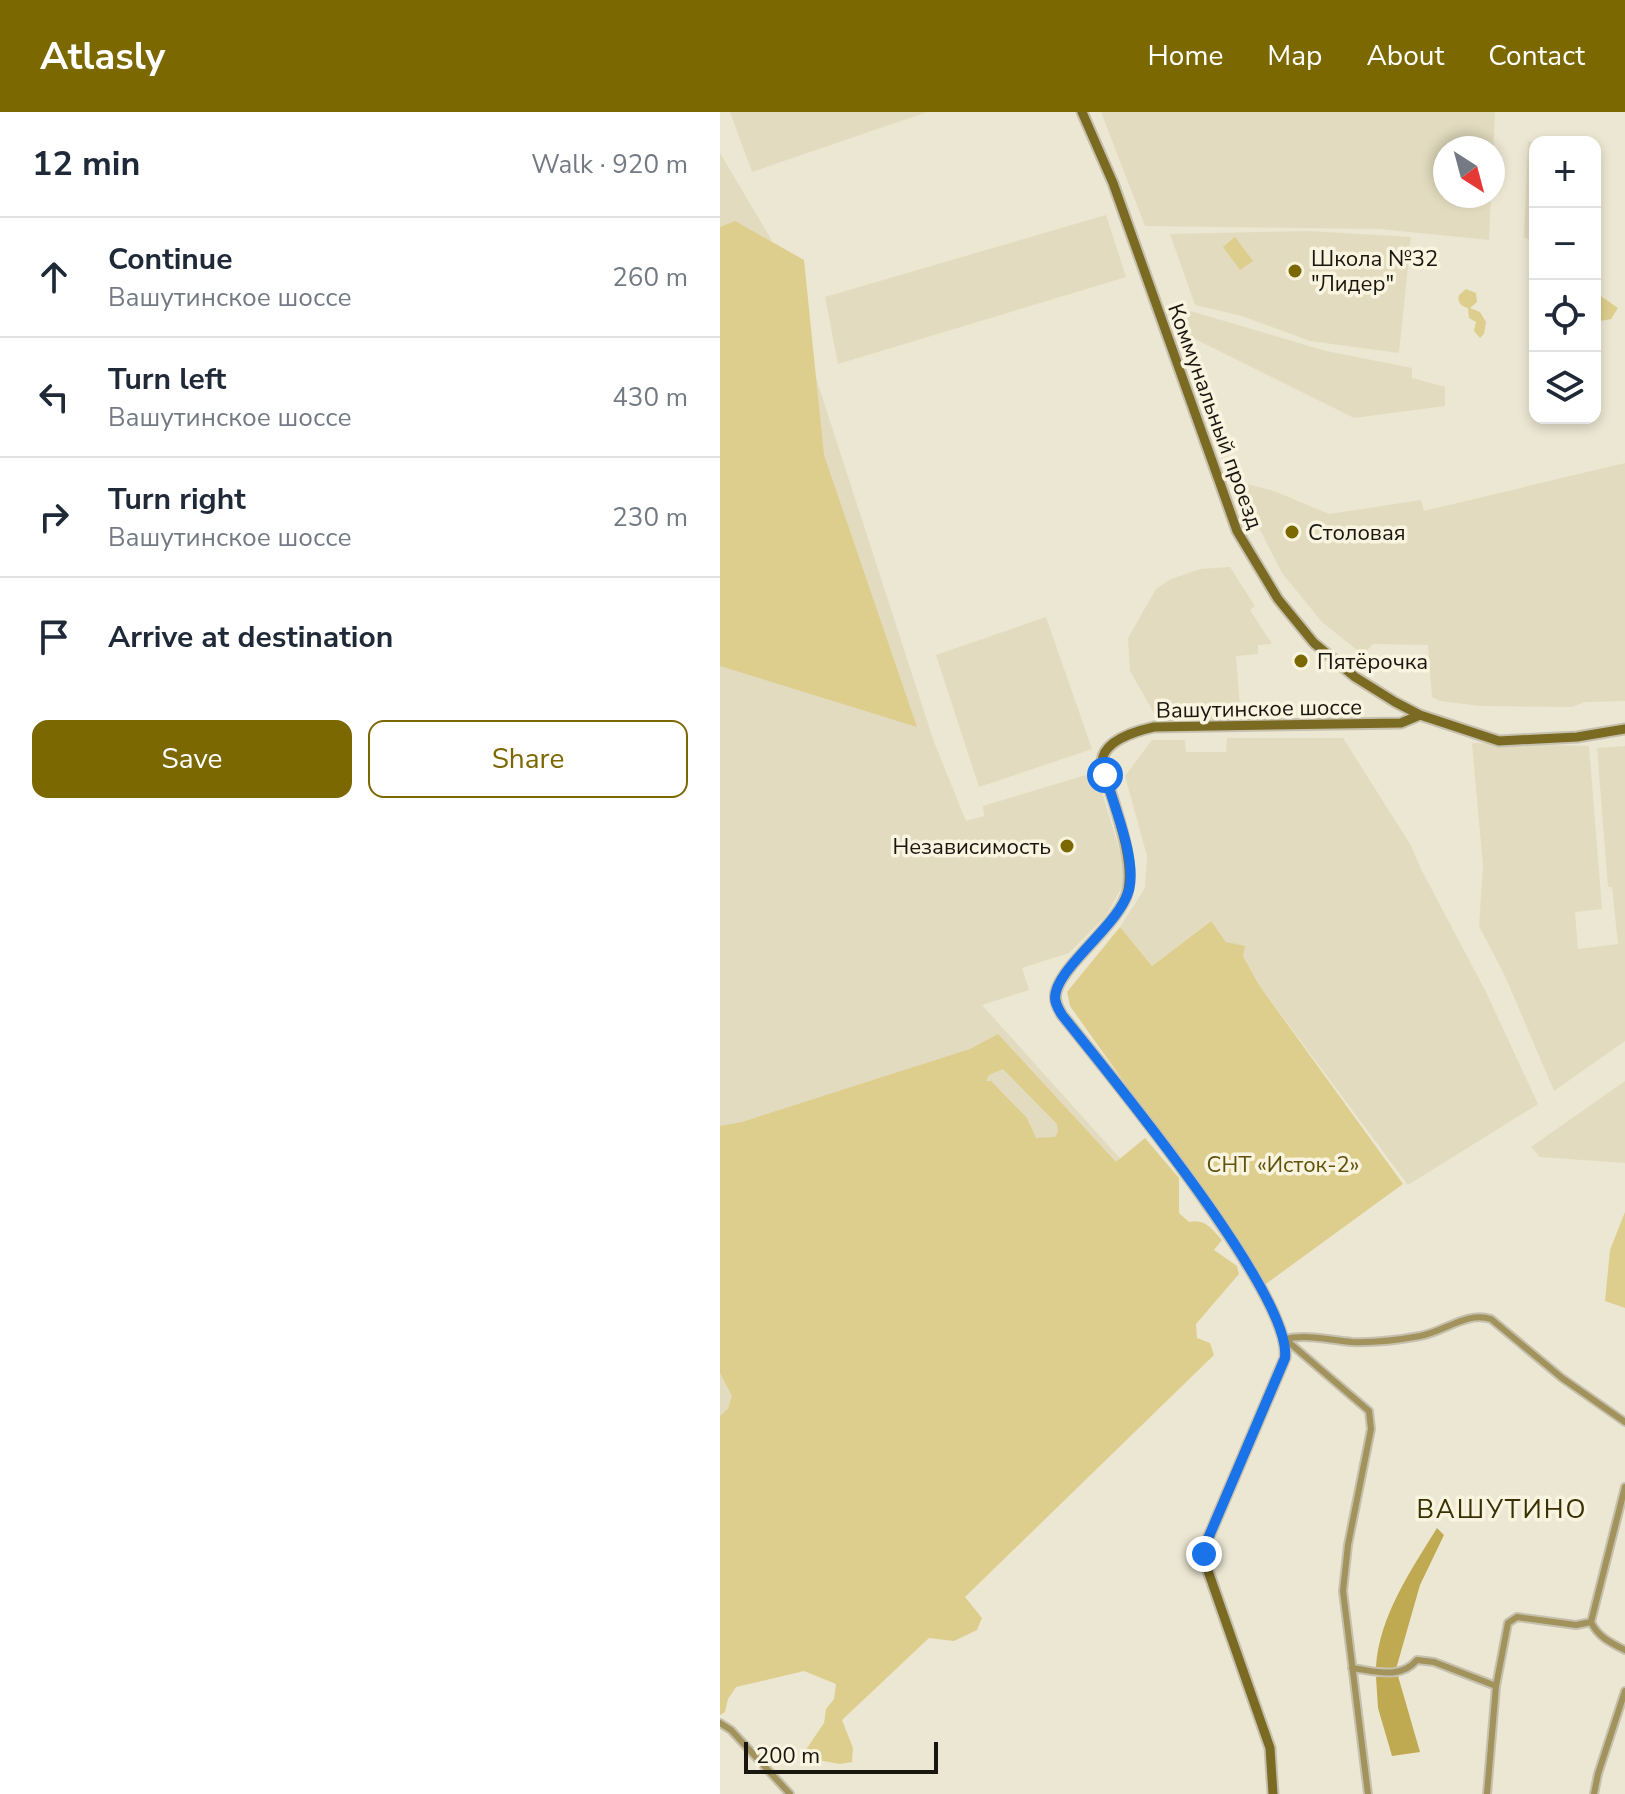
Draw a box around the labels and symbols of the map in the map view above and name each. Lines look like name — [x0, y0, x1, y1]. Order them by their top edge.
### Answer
north arrow — [1433, 136, 1505, 208]
place label: Школа №32 "Лидер" — [1311, 244, 1438, 299]
marker: Школа №32 "Лидер" — [1286, 262, 1304, 280]
street label: Коммунальный проезд — [1160, 299, 1270, 533]
place label: Столовая — [1308, 518, 1406, 548]
marker: Столовая — [1283, 523, 1301, 541]
place label: Пятёрочка — [1317, 647, 1428, 677]
marker: Пятёрочка — [1292, 652, 1310, 670]
street label: Вашутинское шоссе — [1156, 692, 1362, 726]
route start — [1087, 757, 1123, 793]
place label: Независимость — [892, 832, 1051, 862]
marker: Независимость — [1058, 837, 1076, 855]
park label: СНТ «Исток-2» — [1207, 1150, 1359, 1180]
district label: ВАШУТИНО — [1417, 1492, 1588, 1527]
route end — [1186, 1536, 1222, 1572]
scale bar — [744, 1738, 938, 1774]

